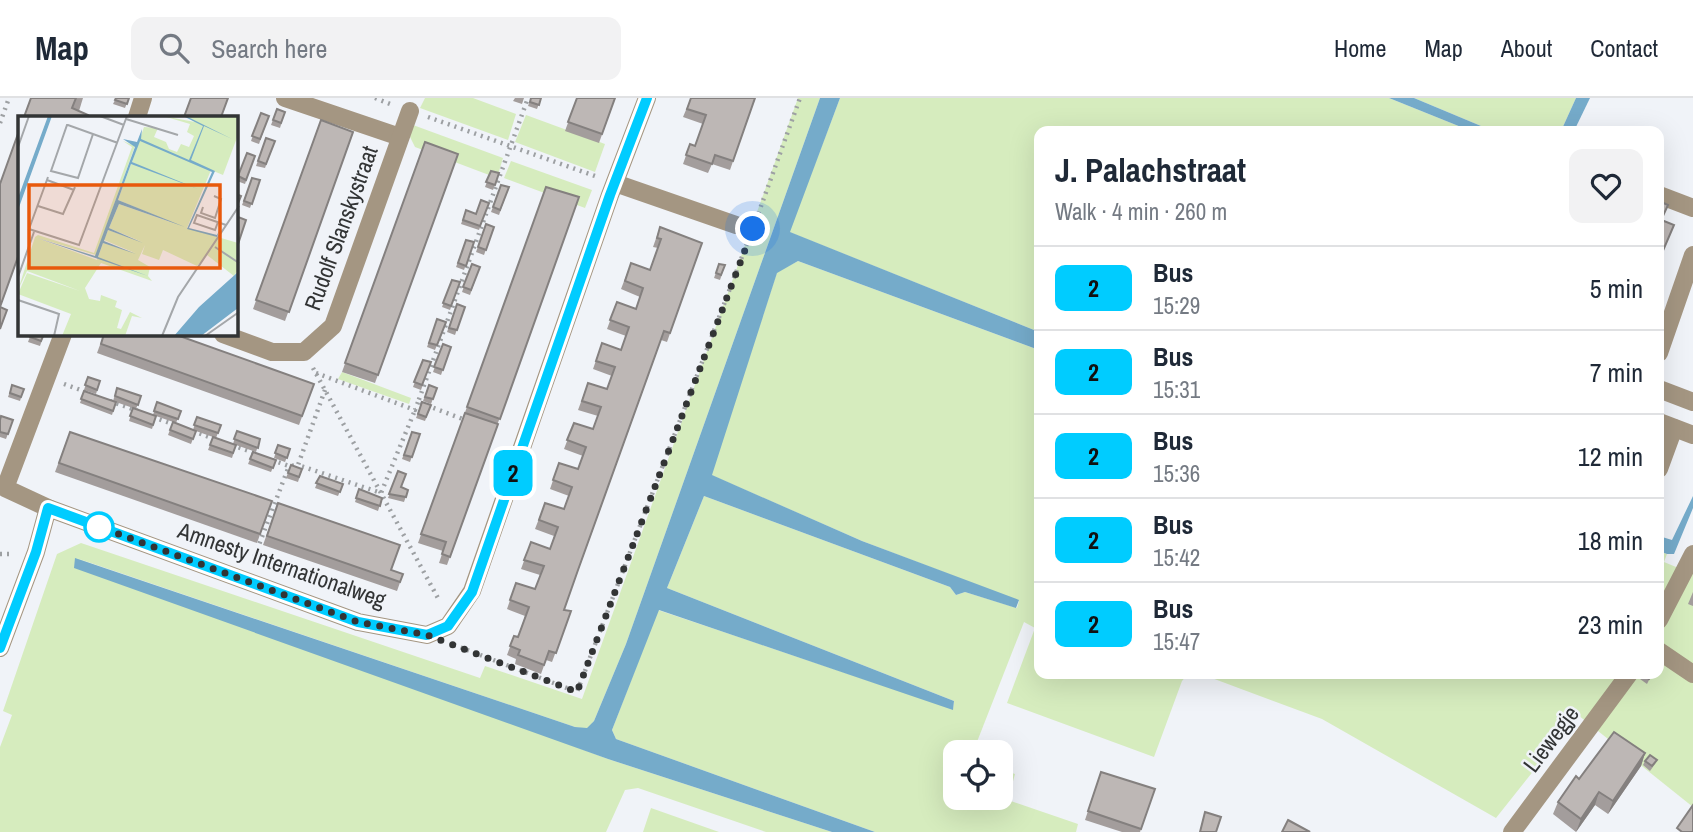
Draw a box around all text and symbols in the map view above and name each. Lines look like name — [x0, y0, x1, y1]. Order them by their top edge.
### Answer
search box — [131, 17, 621, 80]
text: Map — [35, 26, 89, 70]
icon: search — [155, 29, 193, 67]
text: Search here — [211, 31, 327, 66]
text: Home — [1334, 32, 1386, 64]
text: Map — [1424, 32, 1463, 64]
text: About — [1501, 32, 1552, 64]
text: Contact — [1590, 32, 1658, 64]
inset map — [18, 116, 238, 336]
street label: Rudolf Slanskystraat — [296, 141, 385, 314]
text: J. Palachstraat — [1055, 148, 1246, 192]
button: heart — [1569, 149, 1643, 223]
text: Walk · 4 min · 260 m — [1055, 196, 1227, 227]
your location — [735, 211, 770, 246]
text: Bus — [1153, 255, 1193, 290]
text: 5 min — [1590, 271, 1643, 306]
text: 2 — [1088, 272, 1099, 304]
text: 15:29 — [1153, 290, 1200, 321]
text: Bus — [1153, 339, 1193, 374]
text: 7 min — [1590, 355, 1643, 390]
text: 2 — [1088, 356, 1099, 388]
text: 15:31 — [1153, 374, 1200, 405]
text: Bus — [1153, 423, 1193, 458]
text: 12 min — [1578, 439, 1643, 474]
text: 2 — [1088, 440, 1099, 472]
line badge: 2 — [490, 450, 536, 496]
text: 2 — [508, 457, 518, 489]
text: 15:36 — [1153, 458, 1200, 489]
text: Bus — [1153, 507, 1193, 542]
unlabelled marker — [84, 512, 114, 542]
street label: Amnesty Internationalweg — [173, 514, 391, 615]
text: 18 min — [1578, 523, 1643, 558]
text: 2 — [1088, 524, 1099, 556]
text: 15:42 — [1153, 542, 1200, 573]
text: Bus — [1153, 591, 1193, 626]
text: 23 min — [1578, 607, 1643, 642]
text: 2 — [1088, 608, 1099, 640]
text: 15:47 — [1153, 626, 1200, 657]
street label: Liewegje — [1516, 699, 1586, 778]
map controls — [943, 740, 1013, 810]
button: locate — [943, 740, 1013, 810]

